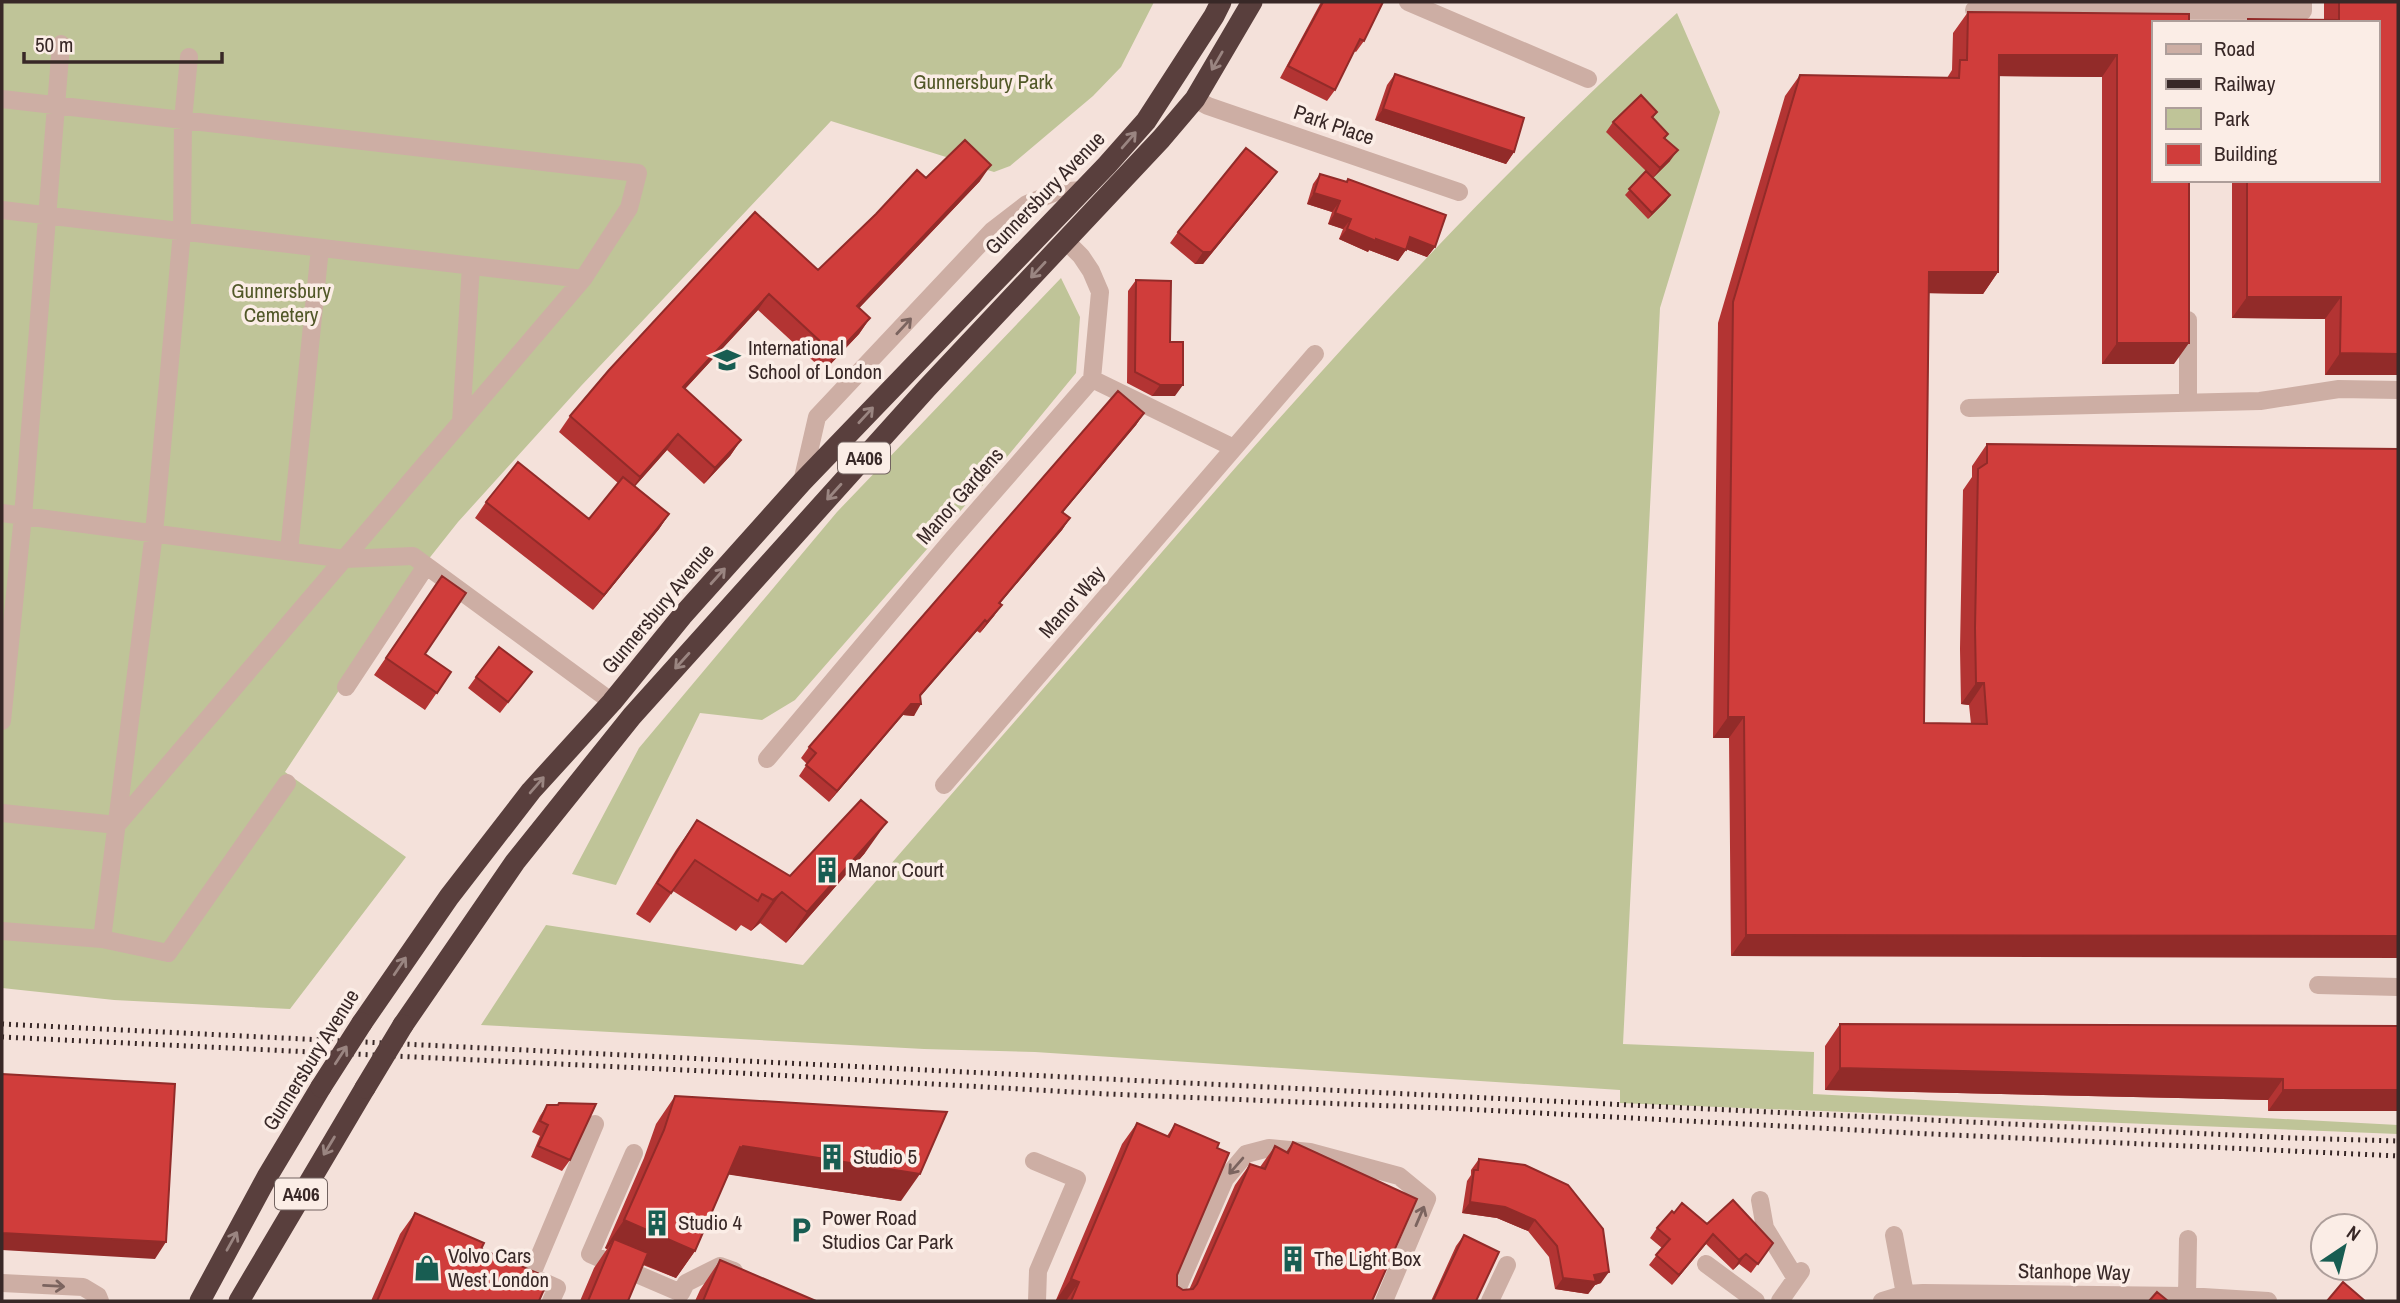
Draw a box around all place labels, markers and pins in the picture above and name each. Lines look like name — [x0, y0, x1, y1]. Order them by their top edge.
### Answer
place label: International School of London — [748, 333, 882, 386]
school or university icon: International School of London — [712, 345, 742, 375]
building icon: Manor Court — [812, 855, 842, 885]
place label: Manor Court — [848, 855, 944, 884]
building icon: Studio 5 — [817, 1142, 847, 1172]
place label: Studio 5 — [853, 1142, 917, 1171]
place label: Power Road Studios Car Park — [822, 1203, 954, 1256]
building icon: Studio 4 — [642, 1208, 672, 1238]
place label: Studio 4 — [678, 1208, 743, 1237]
parking icon: Power Road Studios Car Park — [786, 1215, 816, 1245]
place label: Volvo Cars West London — [448, 1241, 549, 1294]
building icon: The Light Box — [1278, 1244, 1308, 1274]
place label: The Light Box — [1314, 1244, 1422, 1273]
shop icon: Volvo Cars West London — [412, 1253, 442, 1283]

